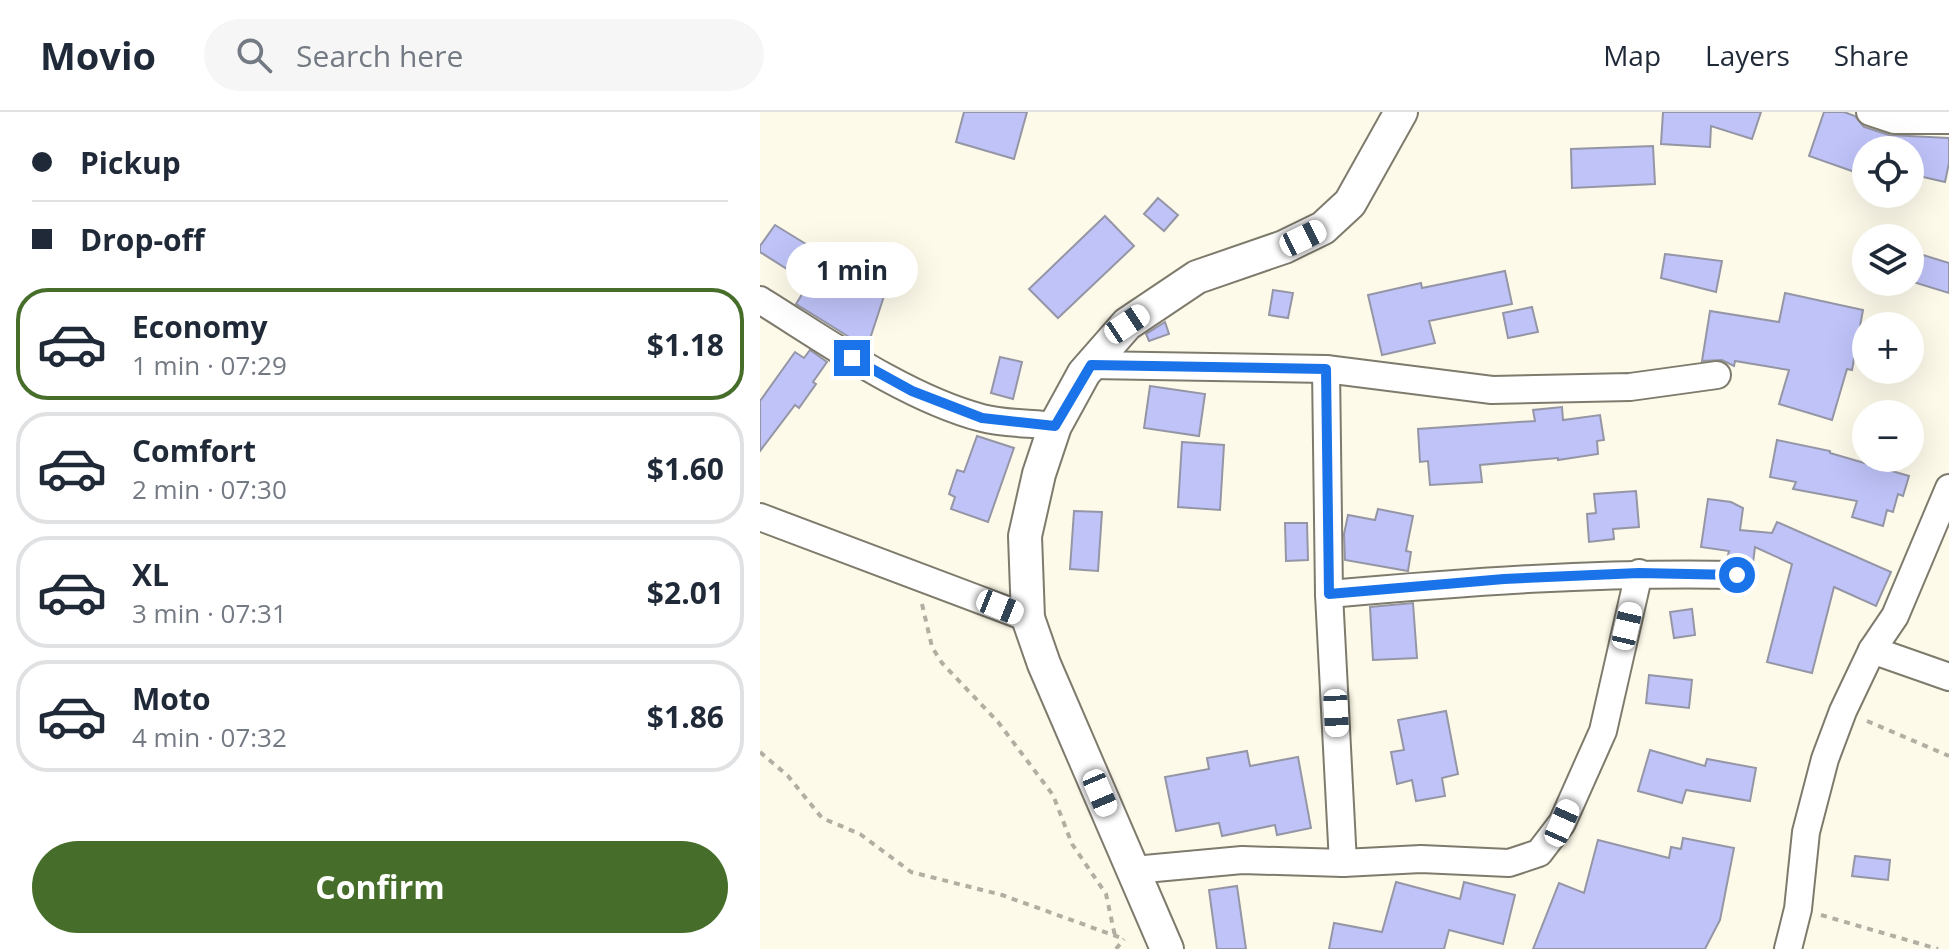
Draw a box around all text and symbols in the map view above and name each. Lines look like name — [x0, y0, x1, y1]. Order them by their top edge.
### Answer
search box — [204, 19, 764, 91]
text: Movio — [40, 29, 156, 81]
icon: search — [232, 33, 276, 77]
text: Search here — [296, 35, 463, 76]
text: Map — [1603, 36, 1661, 74]
text: Layers — [1705, 36, 1790, 74]
text: Share — [1834, 36, 1909, 74]
map controls — [1852, 136, 1924, 472]
button: locate — [1852, 136, 1924, 208]
text: Pickup — [80, 142, 181, 183]
car — [1276, 217, 1330, 259]
text: Drop-off — [80, 219, 205, 260]
button: layers — [1852, 224, 1924, 296]
callout: 1 min — [786, 242, 918, 298]
text: 1 min — [816, 252, 888, 288]
car — [1100, 301, 1154, 347]
text: Economy — [132, 306, 268, 347]
icon: car — [36, 308, 108, 380]
button: + — [1852, 312, 1924, 384]
text: $1.18 — [647, 324, 724, 365]
route end — [834, 340, 870, 376]
text: 1 min · 07:29 — [132, 347, 287, 383]
button: − — [1852, 400, 1924, 472]
text: Comfort — [132, 430, 256, 471]
icon: car — [36, 432, 108, 504]
text: $1.60 — [647, 448, 724, 489]
text: 2 min · 07:30 — [132, 471, 287, 507]
text: XL — [132, 554, 169, 595]
icon: car — [36, 556, 108, 628]
route start — [1719, 557, 1755, 593]
text: $2.01 — [647, 572, 724, 613]
car — [973, 587, 1027, 627]
text: 3 min · 07:31 — [132, 595, 287, 631]
car — [1610, 600, 1644, 652]
text: Moto — [132, 678, 210, 719]
icon: car — [36, 680, 108, 752]
car — [1323, 688, 1349, 738]
text: $1.86 — [647, 696, 724, 737]
text: 4 min · 07:32 — [132, 719, 287, 755]
car — [1080, 766, 1120, 820]
car — [1541, 796, 1583, 850]
button: Confirm — [32, 841, 728, 933]

